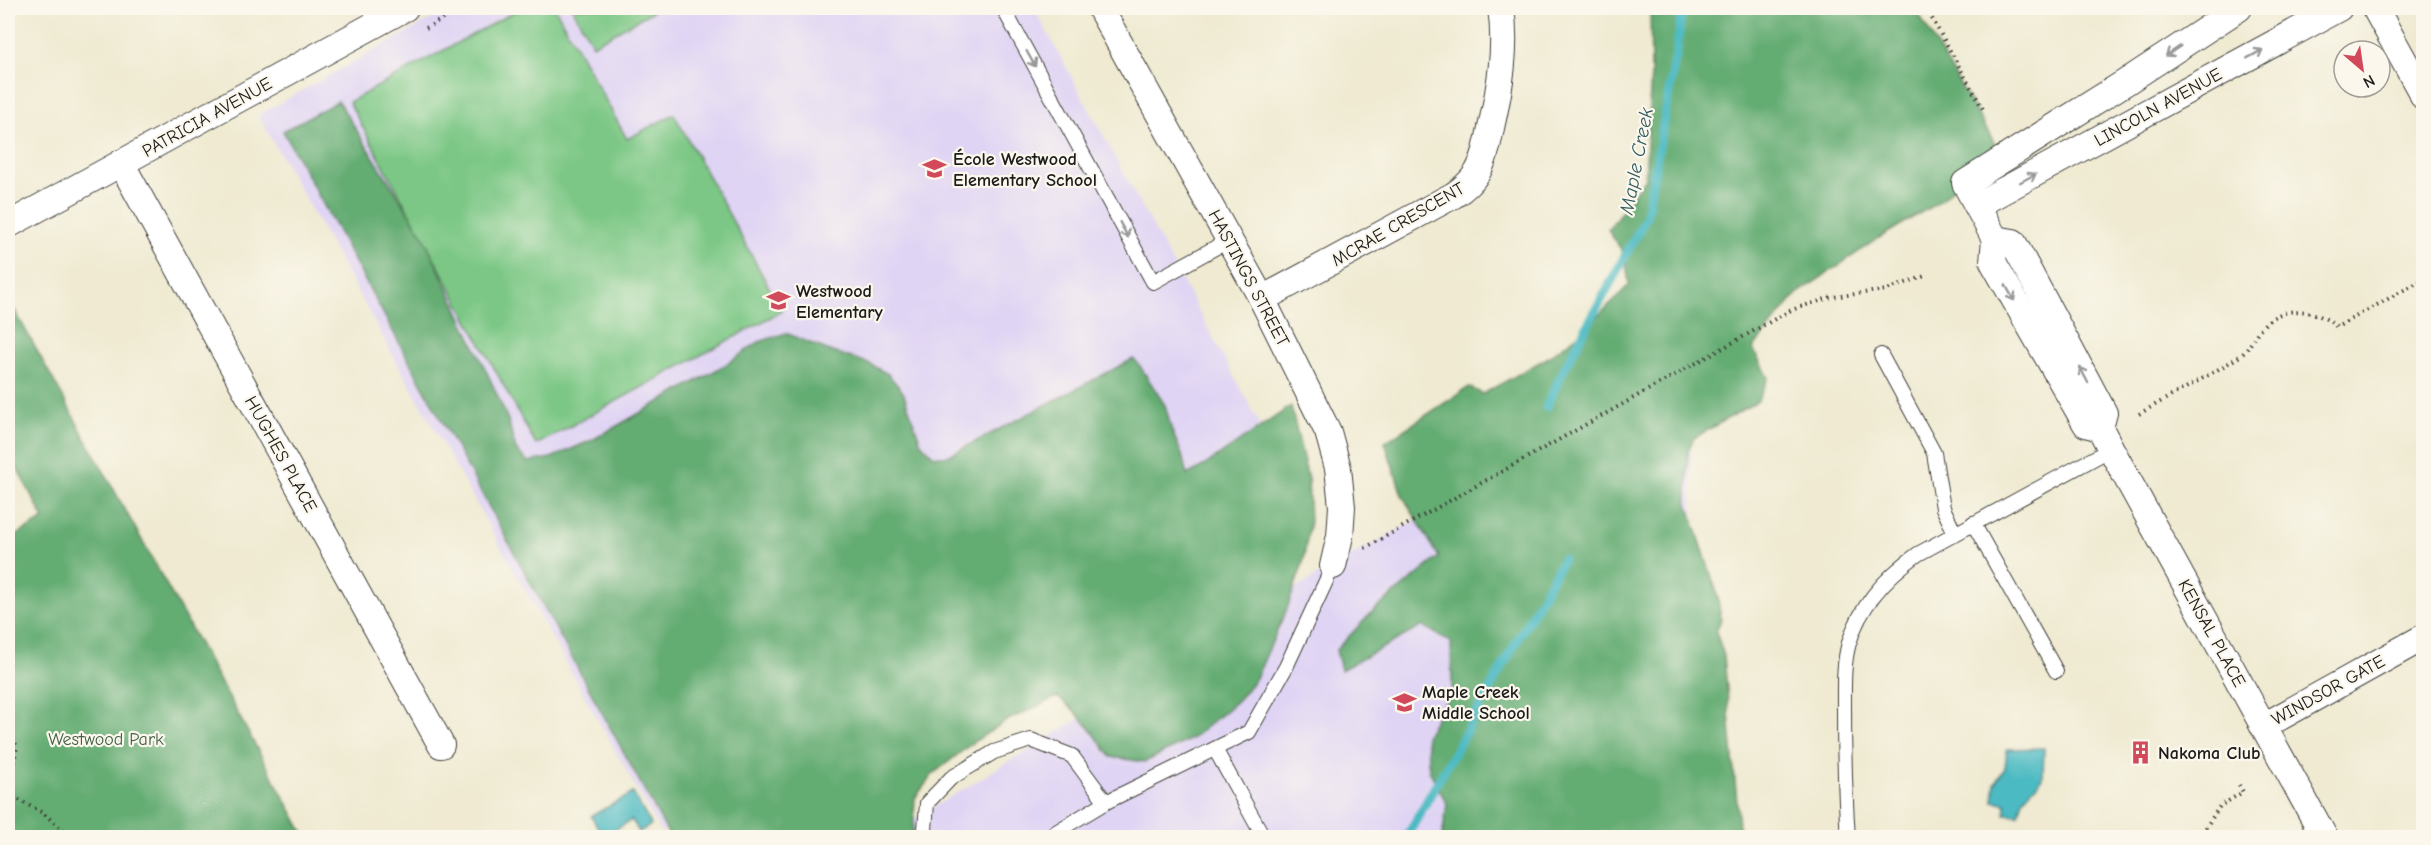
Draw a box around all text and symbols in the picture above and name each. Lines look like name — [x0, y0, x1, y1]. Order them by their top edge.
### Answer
north arrow — [2332, 39, 2392, 99]
one-way arrow — [2165, 45, 2181, 57]
one-way arrow — [2245, 48, 2263, 59]
one-way arrow — [1025, 50, 1037, 67]
street label: LINCOLN AVENUE — [2091, 64, 2226, 151]
text: N — [2360, 71, 2378, 92]
street label: PATRICIA AVENUE — [139, 73, 276, 162]
water label: Maple Creek — [1615, 105, 1658, 217]
place label: École Westwood Elementary School — [953, 148, 1097, 191]
school or university icon: École Westwood Elementary School — [922, 156, 948, 182]
one-way arrow — [2019, 172, 2037, 183]
street label: MCRAE CRESCENT — [1328, 178, 1469, 271]
street label: HASTINGS STREET — [1204, 206, 1294, 351]
one-way arrow — [1118, 221, 1130, 238]
place label: Westwood Elementary — [796, 281, 884, 323]
one-way arrow — [2004, 284, 2016, 301]
school or university icon: Westwood Elementary — [765, 288, 791, 314]
one-way arrow — [2078, 367, 2090, 384]
street label: HUGHES PLACE — [240, 392, 321, 516]
street label: KENSAL PLACE — [2173, 576, 2250, 691]
street label: WINDSOR GATE — [2268, 651, 2389, 730]
place label: Maple Creek Middle School — [1422, 682, 1530, 724]
school or university icon: Maple Creek Middle School — [1391, 689, 1417, 715]
park label: Westwood Park — [48, 729, 164, 750]
building icon: Nakoma Club — [2127, 740, 2153, 766]
place label: Nakoma Club — [2158, 743, 2260, 764]

